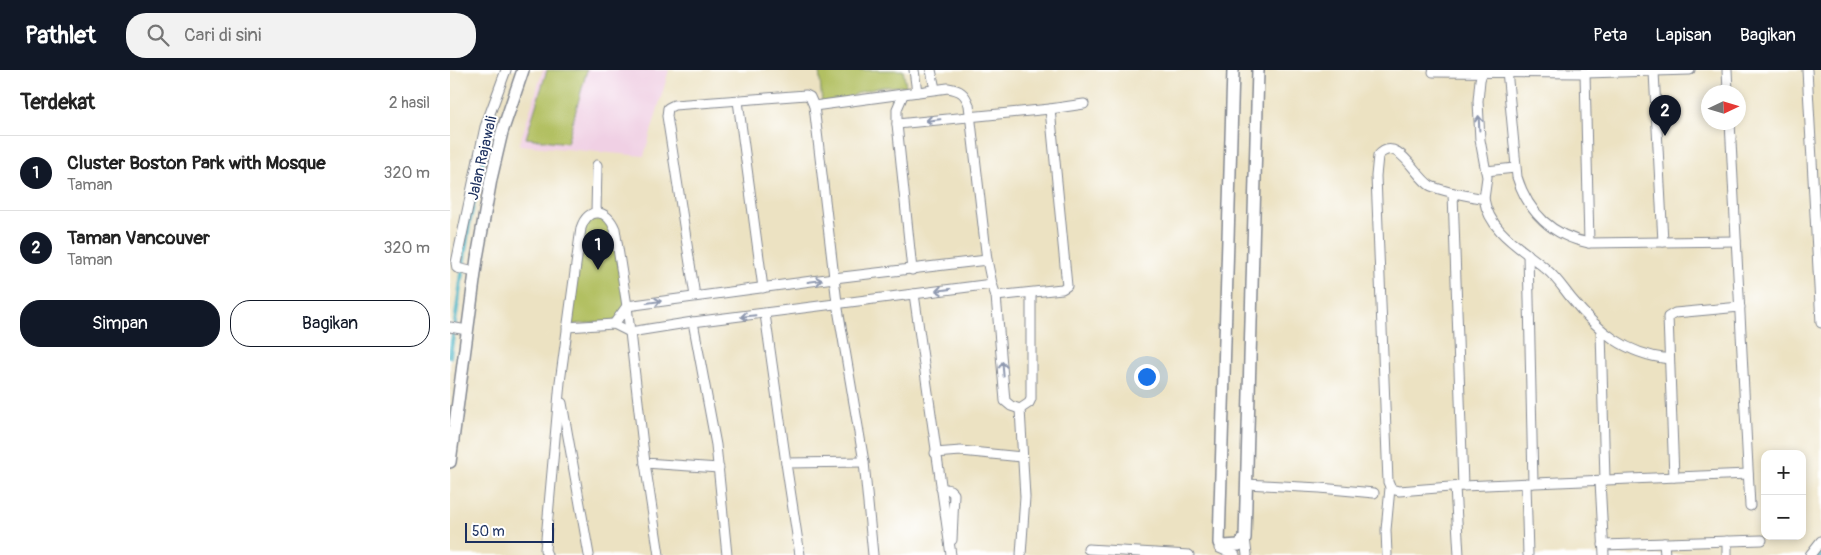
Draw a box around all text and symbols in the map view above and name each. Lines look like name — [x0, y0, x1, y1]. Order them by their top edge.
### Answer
search box — [126, 13, 476, 58]
text: Pathlet — [25, 21, 96, 50]
icon: search — [144, 21, 172, 49]
text: Cari di sini — [184, 23, 261, 47]
text: Peta — [1593, 24, 1627, 47]
text: Lapisan — [1655, 24, 1712, 47]
text: Bagikan — [1740, 24, 1796, 47]
north arrow — [1701, 85, 1746, 130]
text: Terdekat — [20, 89, 95, 116]
text: 2 hasil — [389, 93, 430, 113]
pin: 2 — [1649, 95, 1681, 136]
street label: Jalan Rajawali — [464, 114, 501, 202]
one-way arrow — [1474, 115, 1483, 131]
one-way arrow — [926, 116, 942, 125]
text: Cluster Boston Park with Mosque — [67, 151, 326, 175]
text: 1 — [33, 163, 39, 183]
text: 320 m — [384, 163, 430, 183]
text: Taman — [67, 175, 113, 195]
text: Taman Vancouver — [67, 226, 210, 250]
pin: 1 — [582, 229, 614, 270]
text: 2 — [32, 238, 40, 258]
text: 320 m — [384, 238, 430, 258]
text: Taman — [67, 250, 113, 270]
one-way arrow — [806, 276, 822, 286]
one-way arrow — [936, 285, 952, 295]
one-way arrow — [645, 297, 661, 307]
button: Simpan — [20, 300, 220, 347]
button: Bagikan — [230, 300, 430, 347]
one-way arrow — [740, 311, 756, 321]
one-way arrow — [998, 361, 1007, 377]
your location — [1134, 364, 1160, 390]
map controls — [1761, 450, 1806, 540]
button: + — [1761, 450, 1806, 495]
button: − — [1761, 495, 1806, 540]
scale bar — [465, 520, 554, 543]
text: 50 m — [472, 523, 505, 540]

